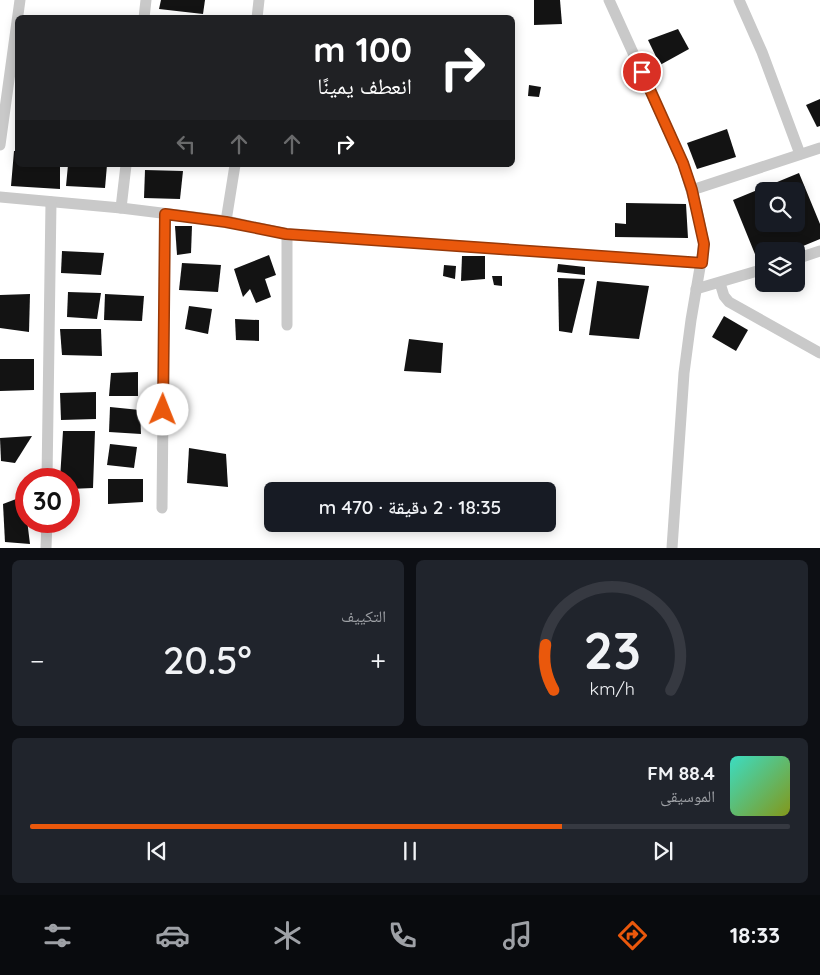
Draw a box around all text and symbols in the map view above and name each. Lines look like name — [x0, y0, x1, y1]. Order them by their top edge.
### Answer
text: 100 m — [313, 27, 412, 71]
icon: right — [430, 35, 495, 100]
pin — [621, 51, 663, 93]
icon: arrive — [628, 58, 656, 86]
text: انعطف يمينًا — [317, 72, 412, 100]
icon: left — [172, 130, 200, 158]
icon: ahead — [225, 130, 253, 158]
icon: ahead — [278, 130, 306, 158]
icon: right — [331, 130, 359, 158]
map controls — [755, 182, 805, 292]
button: search — [755, 182, 805, 232]
button: layers — [755, 242, 805, 292]
position arrow — [136, 383, 188, 435]
speed limit sign: 30 — [15, 468, 80, 533]
text: 18:35 · 2 دقيقة · 470 m — [319, 495, 501, 519]
text: التكييف — [341, 606, 386, 626]
text: 23 — [583, 617, 641, 682]
text: 20.5° — [163, 636, 252, 684]
text: − — [30, 643, 45, 678]
text: + — [370, 643, 386, 678]
text: km/h — [589, 677, 635, 699]
text: 88.4 FM — [647, 761, 715, 785]
text: الموسيقى — [660, 786, 715, 806]
icon: previous — [143, 837, 171, 865]
icon: pause — [396, 837, 424, 865]
icon: next — [649, 837, 677, 865]
icon: filters — [40, 918, 75, 953]
icon: car — [155, 918, 190, 953]
icon: climate — [270, 918, 305, 953]
icon: phone — [385, 918, 420, 953]
icon: music — [500, 918, 535, 953]
icon: directions — [615, 918, 650, 953]
text: 18:33 — [730, 921, 780, 949]

